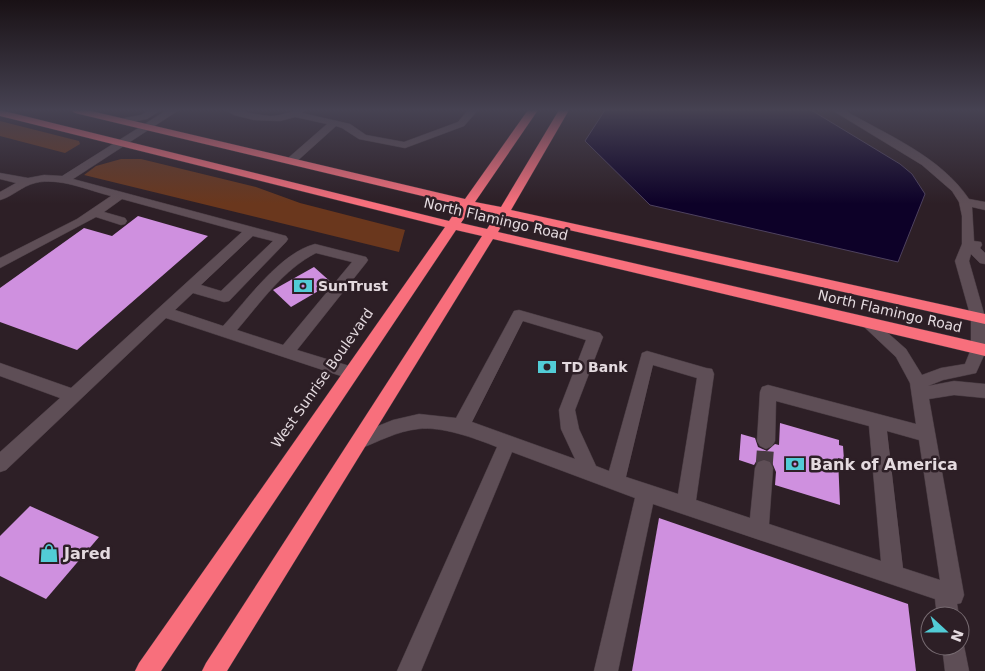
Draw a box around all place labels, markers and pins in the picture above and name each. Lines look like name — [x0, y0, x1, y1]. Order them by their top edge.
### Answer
bank icon: SunTrust — [292, 275, 314, 297]
place label: SunTrust — [318, 278, 388, 294]
bank icon: TD Bank — [536, 356, 558, 378]
place label: TD Bank — [562, 359, 628, 375]
bank icon: Bank of America — [784, 453, 806, 475]
place label: Bank of America — [810, 455, 958, 474]
shop icon: Jared — [38, 542, 60, 564]
place label: Jared — [63, 544, 111, 563]

